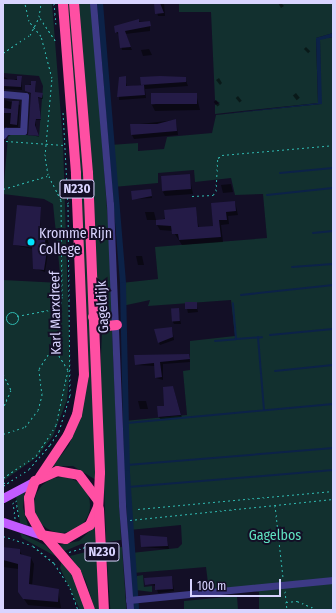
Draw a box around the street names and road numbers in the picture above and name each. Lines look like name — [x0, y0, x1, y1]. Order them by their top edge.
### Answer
road number: N230 — [59, 178, 95, 200]
street label: Karl Marxdreef — [47, 271, 65, 355]
street label: Gageldijk — [93, 280, 113, 334]
road number: N230 — [84, 541, 120, 563]

